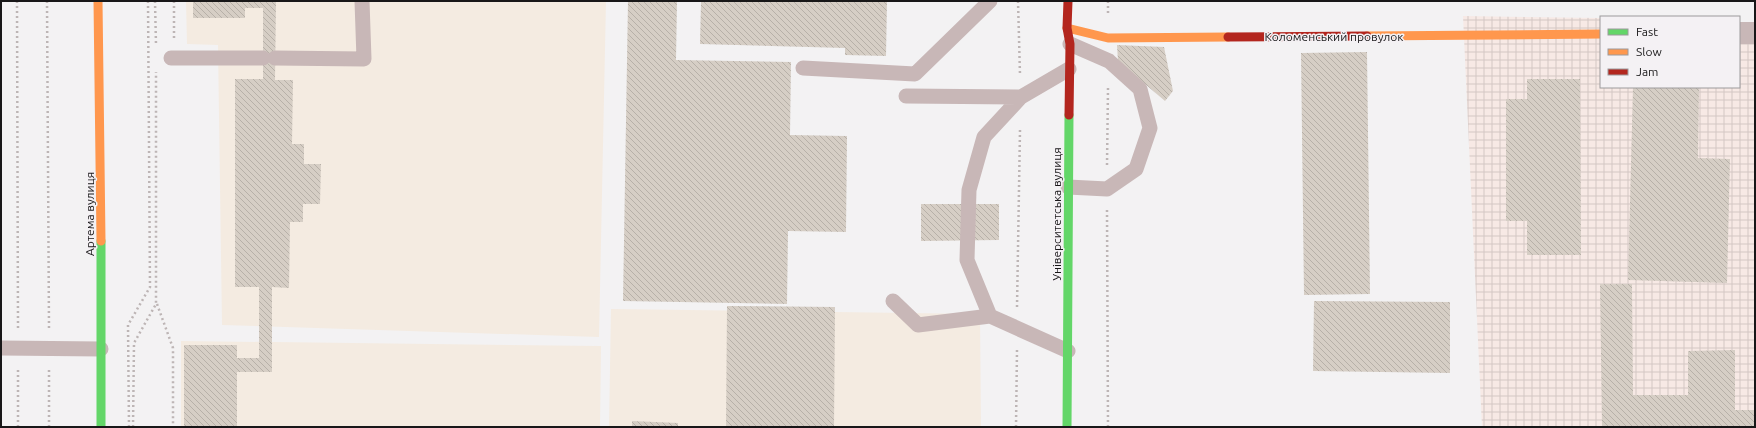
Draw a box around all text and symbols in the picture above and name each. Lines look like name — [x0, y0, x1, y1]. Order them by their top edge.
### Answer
legend — [1600, 16, 1740, 88]
text: Fast — [1636, 25, 1658, 38]
street label: Коломенський провулок — [1265, 30, 1403, 43]
text: Slow — [1636, 45, 1662, 58]
text: Jam — [1636, 65, 1658, 78]
street label: Університетська вулиця — [1050, 147, 1063, 281]
street label: Артема вулиця — [83, 172, 96, 256]

